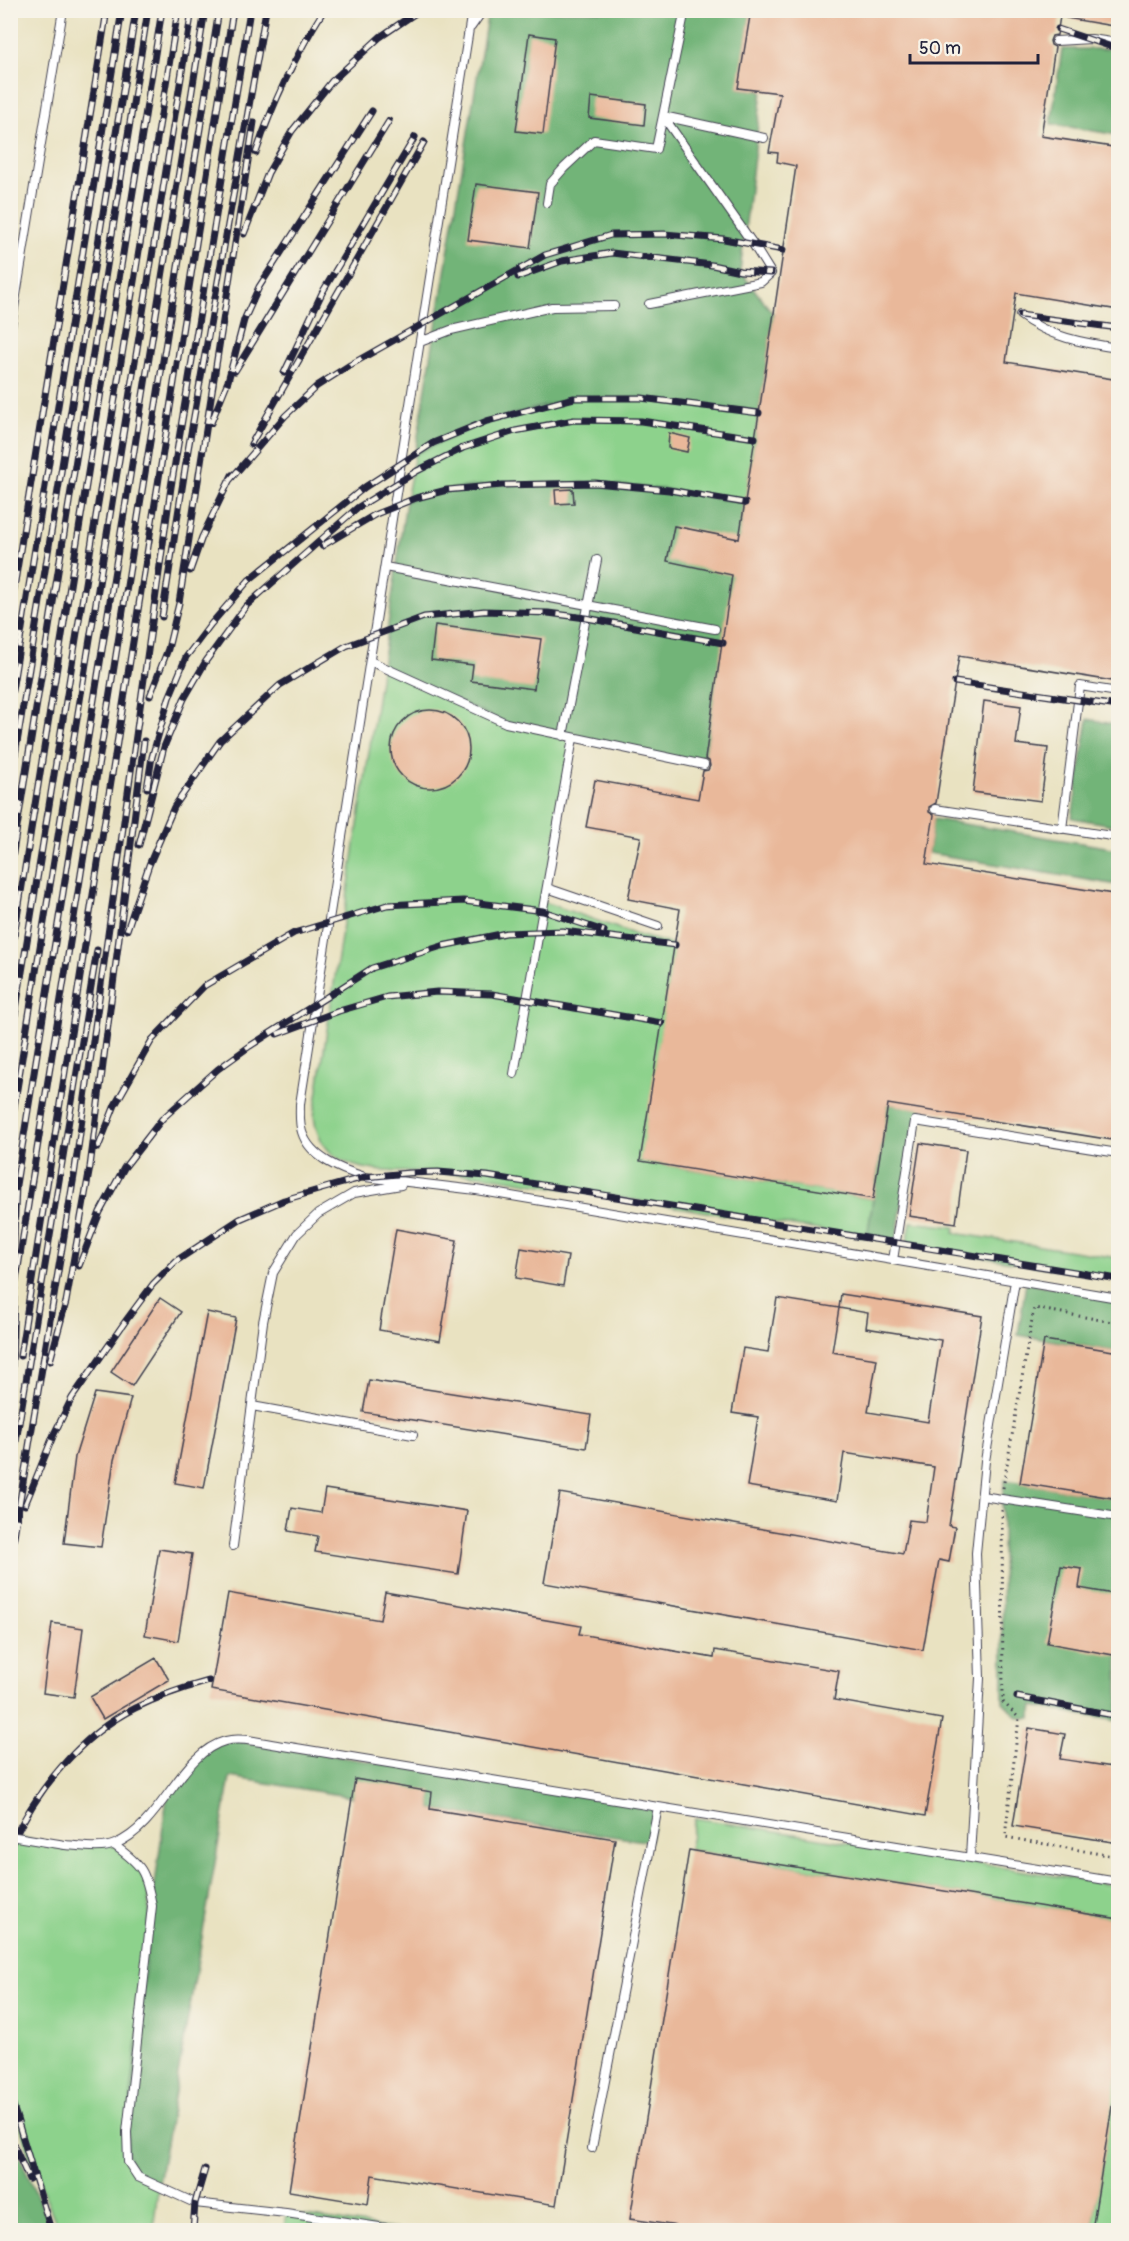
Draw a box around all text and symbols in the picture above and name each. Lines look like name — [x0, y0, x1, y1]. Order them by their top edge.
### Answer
scale bar — [910, 27, 1038, 65]
text: 50 m — [919, 37, 961, 60]

